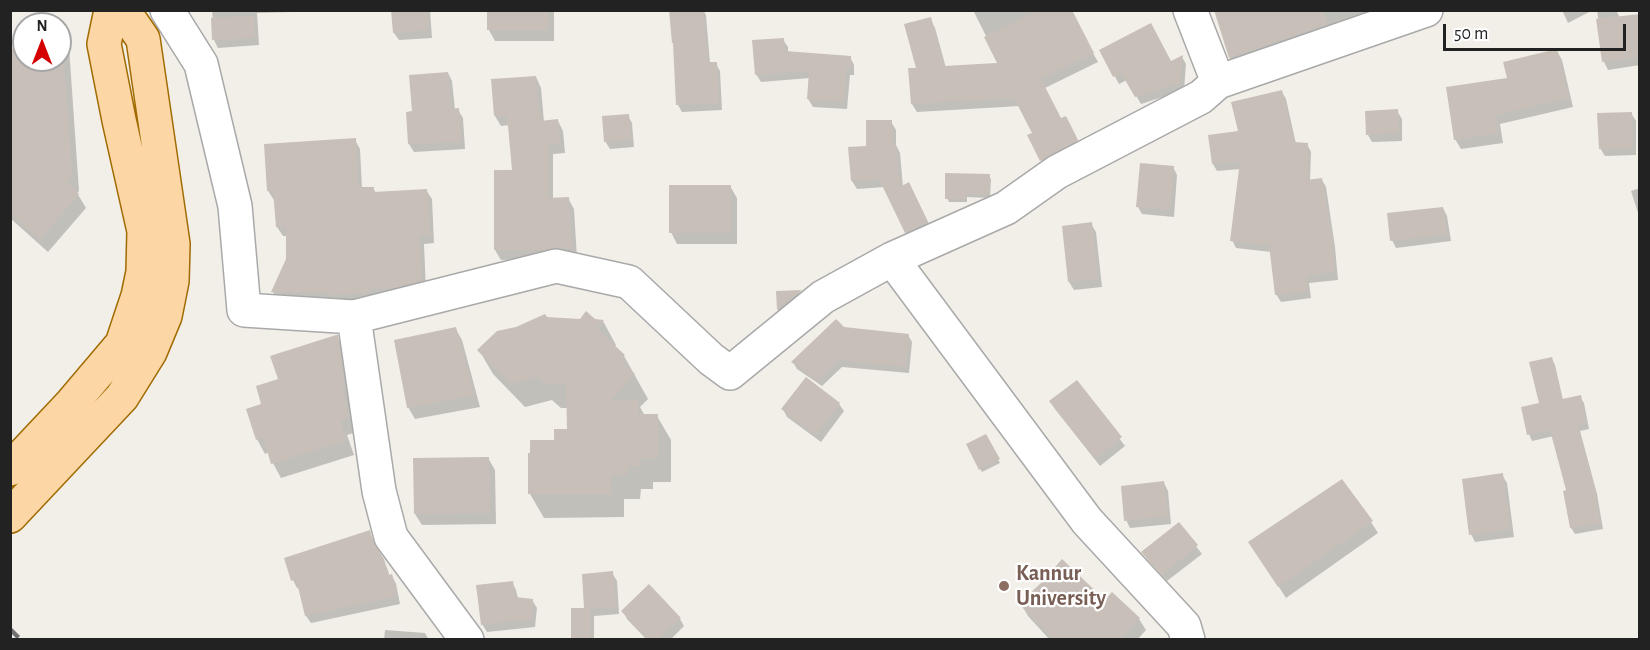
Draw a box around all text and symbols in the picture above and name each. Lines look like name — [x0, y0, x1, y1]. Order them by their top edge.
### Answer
north arrow — [12, 12, 72, 72]
scale bar — [1446, 12, 1629, 50]
text: N — [36, 18, 48, 34]
text: 50 m — [1454, 25, 1488, 43]
place label: Kannur University — [1016, 560, 1106, 612]
marker: Kannur University — [997, 579, 1011, 593]

